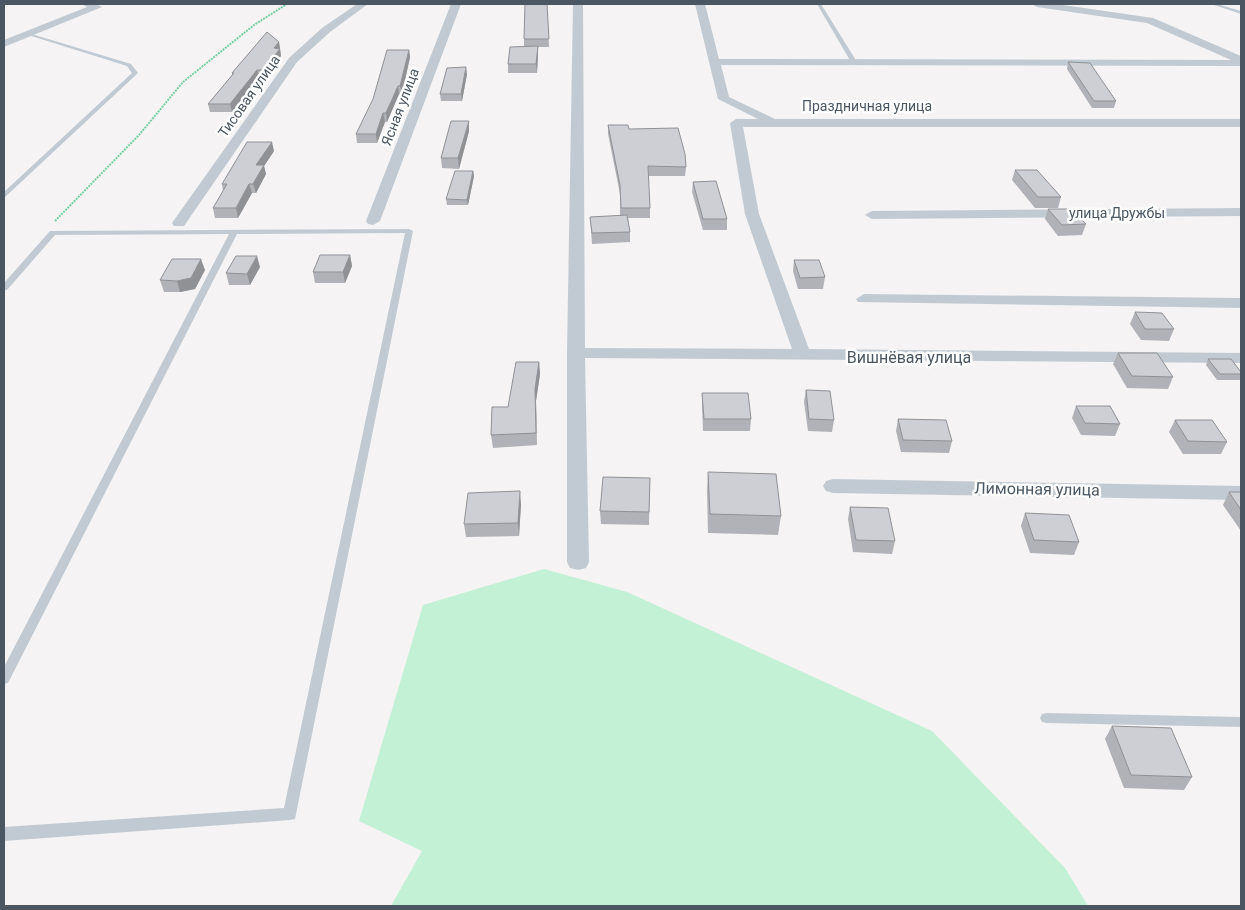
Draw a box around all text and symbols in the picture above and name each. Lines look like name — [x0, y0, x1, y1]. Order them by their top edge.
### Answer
street label: Тисовая улица — [215, 52, 283, 140]
street label: Ясная улица — [378, 66, 422, 148]
street label: Праздничная улица — [802, 98, 932, 114]
street label: улица Дружбы — [1069, 205, 1165, 221]
street label: Вишнёвая улица — [847, 348, 971, 367]
street label: Лимонная улица — [974, 478, 1100, 500]

